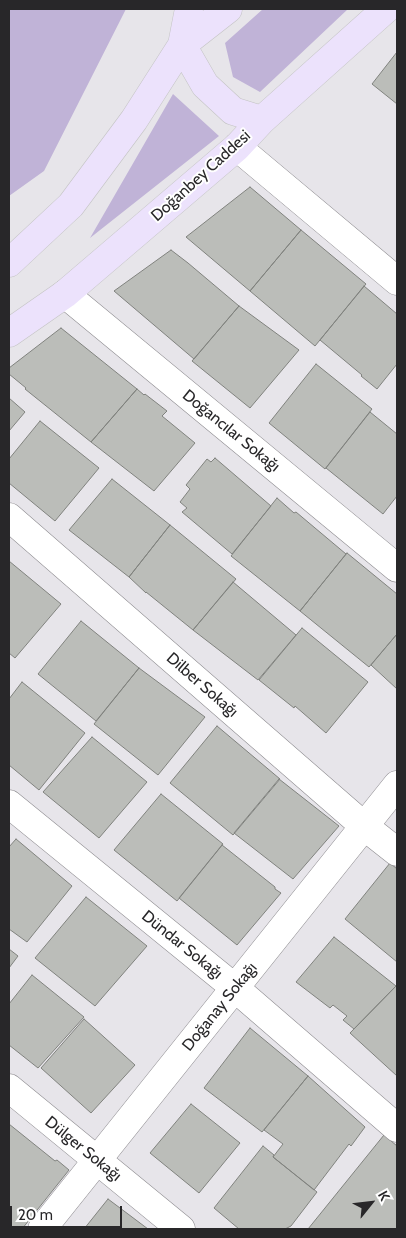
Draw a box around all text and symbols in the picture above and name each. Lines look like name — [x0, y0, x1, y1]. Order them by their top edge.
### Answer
street label: Doğanbey Caddesi — [147, 126, 255, 226]
street label: Doğancılar Sokağı — [178, 386, 284, 476]
street label: Dilber Sokağı — [162, 649, 242, 721]
street label: Dündar Sokağı — [138, 907, 226, 983]
street label: Doğanay Sokağı — [178, 959, 262, 1055]
street label: Dülger Sokağı — [41, 1112, 125, 1186]
north arrow — [346, 1178, 396, 1228]
text: K — [374, 1188, 394, 1204]
scale bar — [12, 1196, 125, 1228]
text: 20 m — [18, 1206, 53, 1224]

